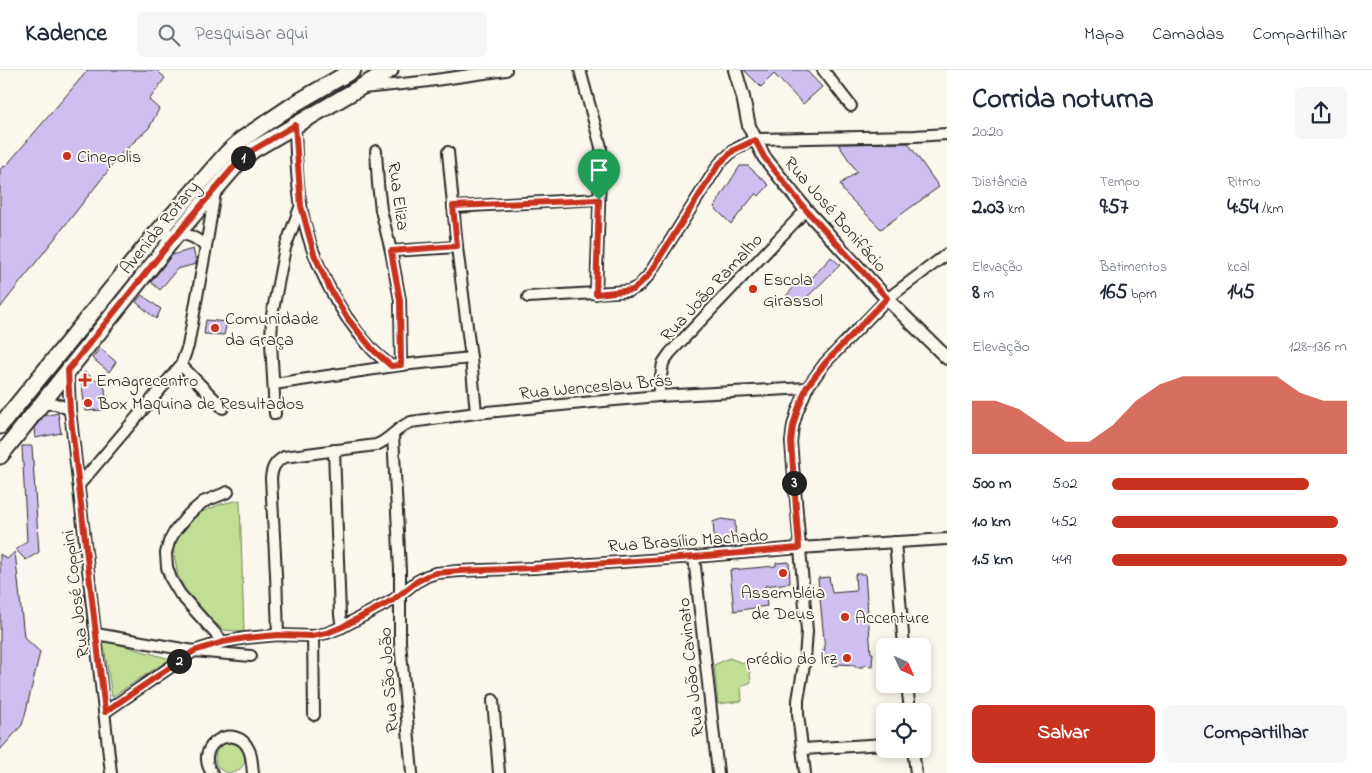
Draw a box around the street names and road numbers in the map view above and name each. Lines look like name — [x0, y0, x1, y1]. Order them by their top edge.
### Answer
street label: Rua José Bonifácio — [777, 152, 892, 279]
street label: Rua Eliza — [379, 160, 415, 232]
street label: Avenida Rotary — [115, 176, 206, 281]
street label: Rua João Ramalho — [655, 228, 770, 348]
street label: Rua Wenceslau Brás — [518, 368, 674, 408]
street label: Rua Brasílio Machado — [607, 523, 769, 561]
street label: Rua José Coppini — [56, 528, 98, 659]
street label: Rua João Cavinato — [672, 596, 712, 737]
street label: Rua São João — [373, 626, 407, 733]

